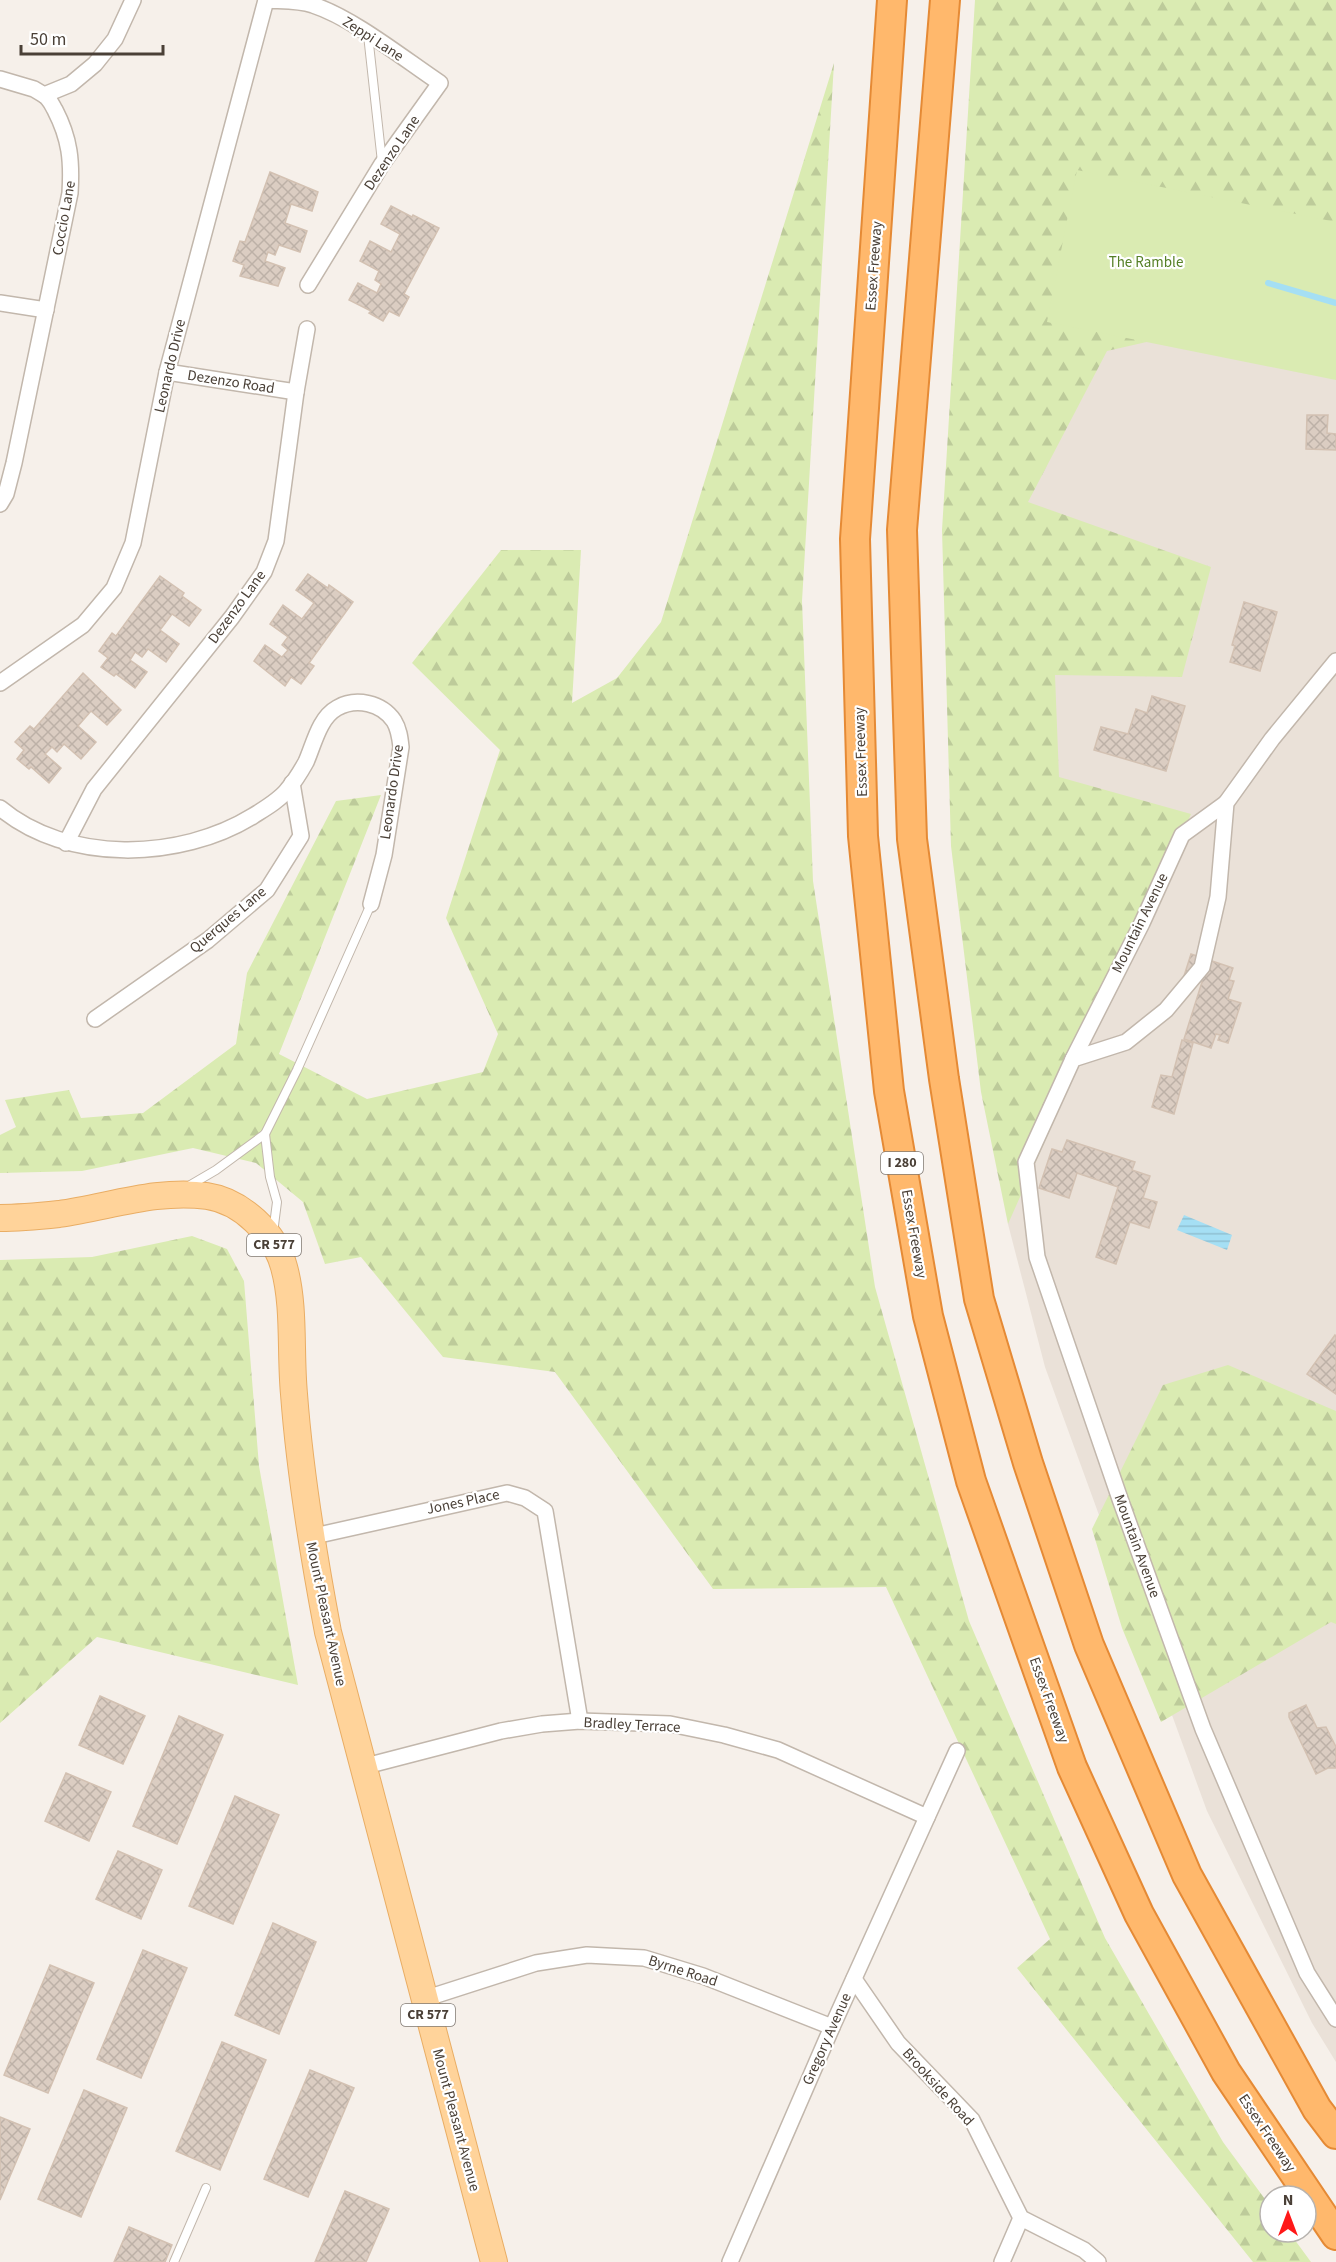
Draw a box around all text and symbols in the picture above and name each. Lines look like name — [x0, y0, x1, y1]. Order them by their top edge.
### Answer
street label: Zeppi Lane — [338, 11, 408, 67]
scale bar — [21, 18, 164, 56]
text: 50 m — [30, 27, 66, 52]
street label: Dezenzo Lane — [359, 111, 425, 195]
street label: Coccio Lane — [47, 179, 81, 257]
street label: Essex Freeway — [860, 220, 888, 312]
park label: The Ramble — [1109, 252, 1183, 273]
street label: Leonardo Drive — [149, 317, 191, 415]
street label: Dezenzo Road — [186, 365, 276, 399]
street label: Dezenzo Lane — [203, 566, 271, 648]
street label: Essex Freeway — [849, 707, 873, 797]
street label: Leonardo Drive — [375, 743, 409, 841]
street label: Mountain Avenue — [1107, 869, 1173, 977]
street label: Querques Lane — [185, 882, 271, 958]
road number: I 280 — [881, 1152, 923, 1174]
street label: Essex Freeway — [896, 1188, 932, 1280]
road number: CR 577 — [247, 1234, 301, 1256]
street label: Jones Place — [425, 1484, 501, 1520]
street label: Mountain Avenue — [1109, 1491, 1165, 1601]
street label: Mount Pleasant Avenue — [300, 1540, 352, 1688]
street label: Essex Freeway — [1024, 1654, 1074, 1746]
street label: Bradley Terrace — [583, 1712, 681, 1738]
street label: Byrne Road — [646, 1950, 720, 1992]
street label: Gregory Avenue — [797, 1990, 857, 2088]
road number: CR 577 — [401, 2004, 455, 2026]
street label: Brookside Road — [897, 2043, 979, 2131]
street label: Mount Pleasant Avenue — [427, 2046, 485, 2194]
street label: Essex Freeway — [1233, 2090, 1301, 2176]
north arrow — [1258, 2184, 1318, 2244]
text: N — [1283, 2189, 1293, 2211]

